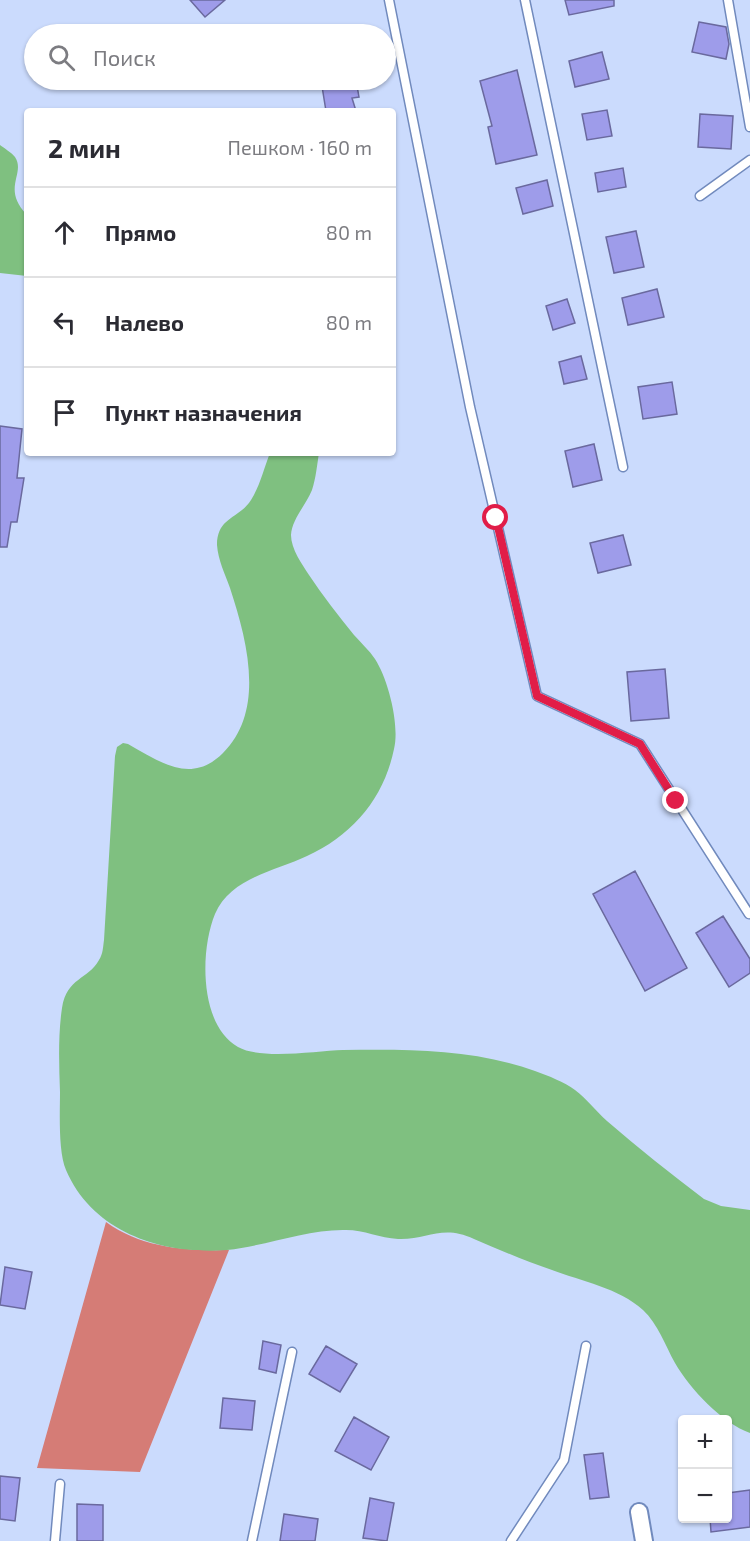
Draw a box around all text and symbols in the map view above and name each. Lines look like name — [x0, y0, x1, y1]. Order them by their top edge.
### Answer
search box — [24, 24, 396, 90]
icon: search — [45, 41, 78, 74]
text: Поиск — [93, 44, 156, 70]
text: 2 мин — [48, 132, 121, 163]
text: Пешком · 160 m — [228, 135, 372, 159]
icon: ahead — [48, 216, 81, 249]
text: Прямо — [105, 219, 176, 245]
text: 80 m — [326, 220, 372, 244]
icon: left — [48, 306, 81, 339]
text: Налево — [105, 309, 184, 335]
text: 80 m — [326, 310, 372, 334]
icon: arrive — [48, 396, 81, 429]
text: Пункт назначения — [105, 399, 302, 425]
route start — [482, 504, 508, 530]
route end — [662, 787, 688, 813]
map controls — [678, 1415, 732, 1523]
button: + — [678, 1415, 732, 1469]
button: − — [678, 1469, 732, 1523]

